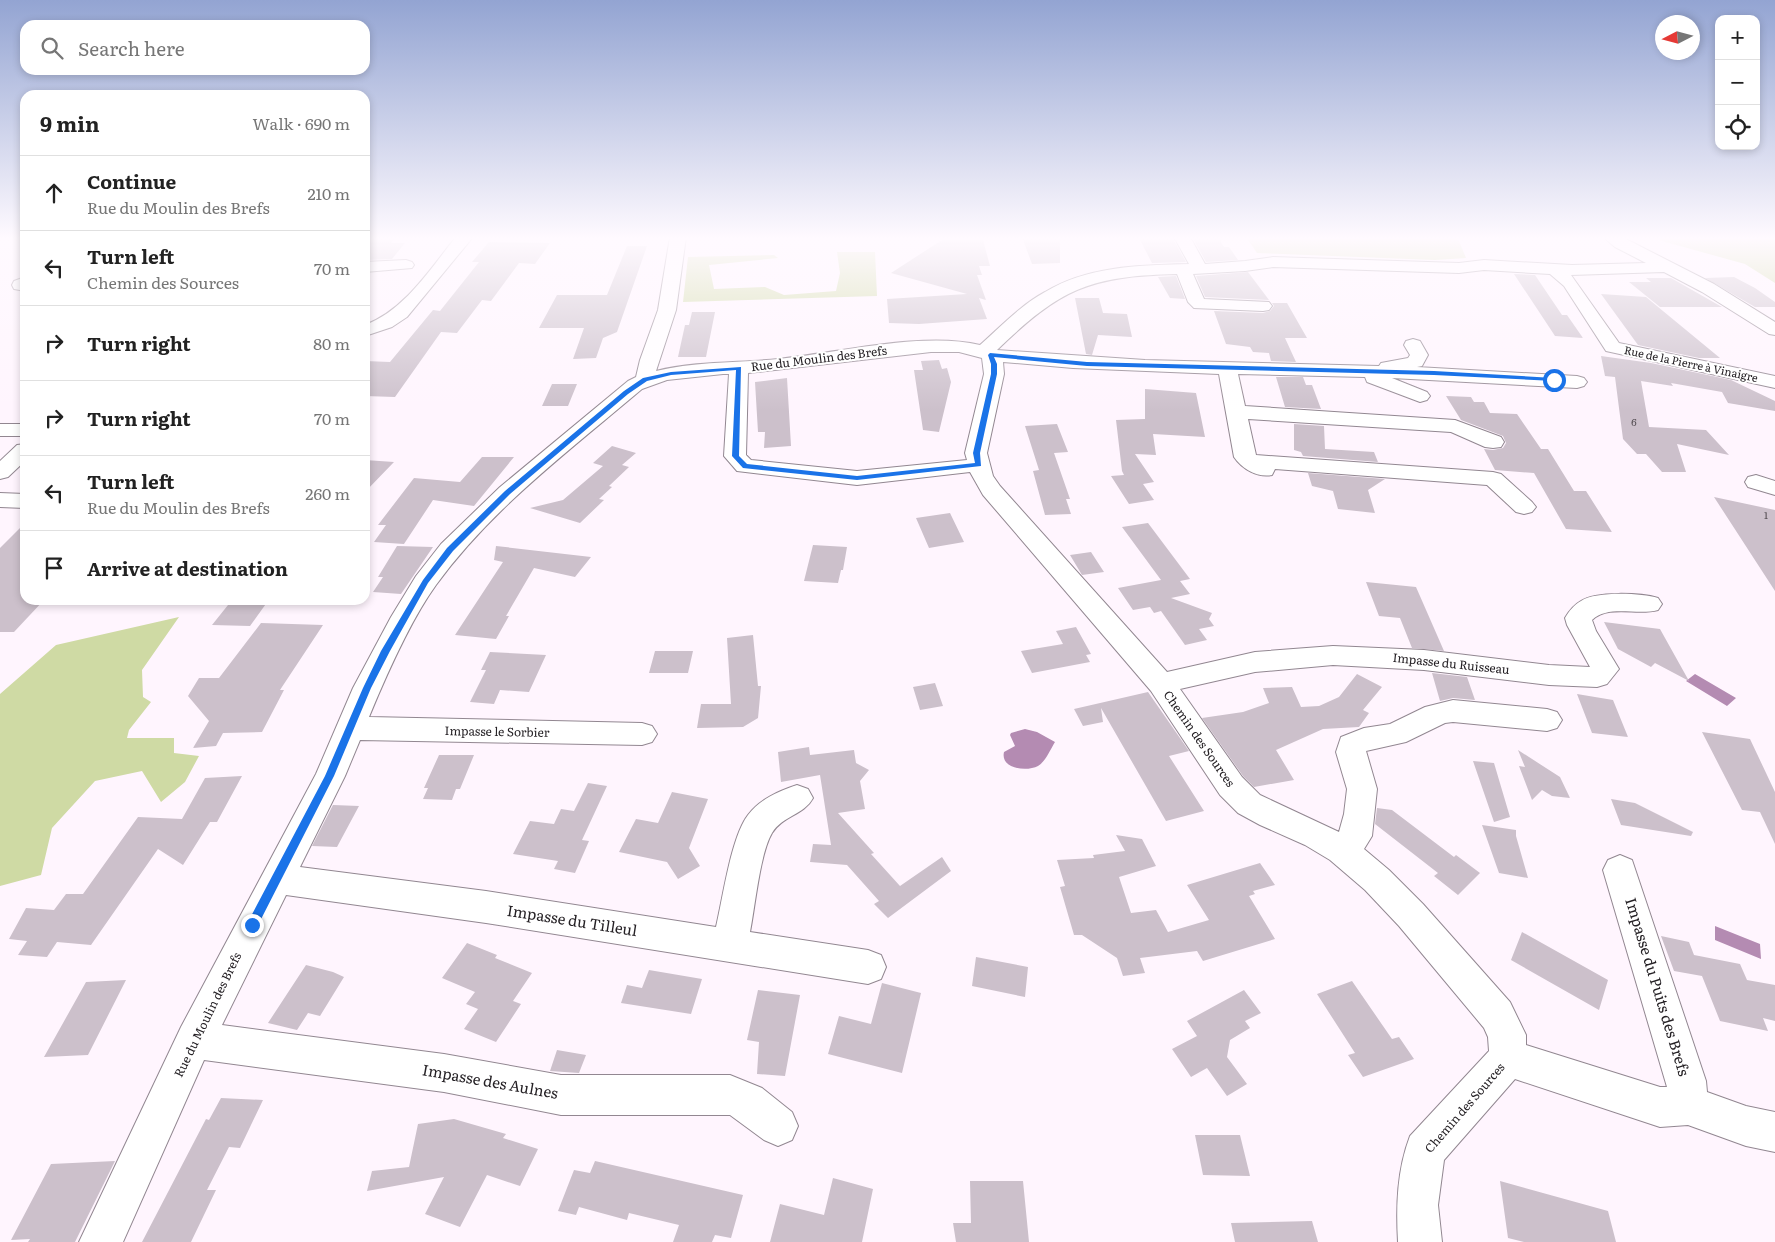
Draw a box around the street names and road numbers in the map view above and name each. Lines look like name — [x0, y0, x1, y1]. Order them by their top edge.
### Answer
street label: Rue du Moulin des Brefs — [750, 341, 889, 375]
street label: Rue de la Pierre à Vinaigre — [1623, 341, 1760, 385]
street label: Impasse du Ruisseau — [1392, 648, 1511, 678]
street label: Chemin des Sources — [1160, 687, 1240, 791]
street label: Impasse le Sorbier — [444, 721, 550, 741]
street label: Impasse du Puits des Brefs — [1620, 894, 1697, 1079]
street label: Impasse du Tilleul — [505, 898, 639, 941]
street label: Rue du Moulin des Brefs — [169, 949, 245, 1080]
street label: Impasse des Aulnes — [421, 1057, 560, 1104]
street label: Chemin des Sources — [1420, 1058, 1509, 1156]

